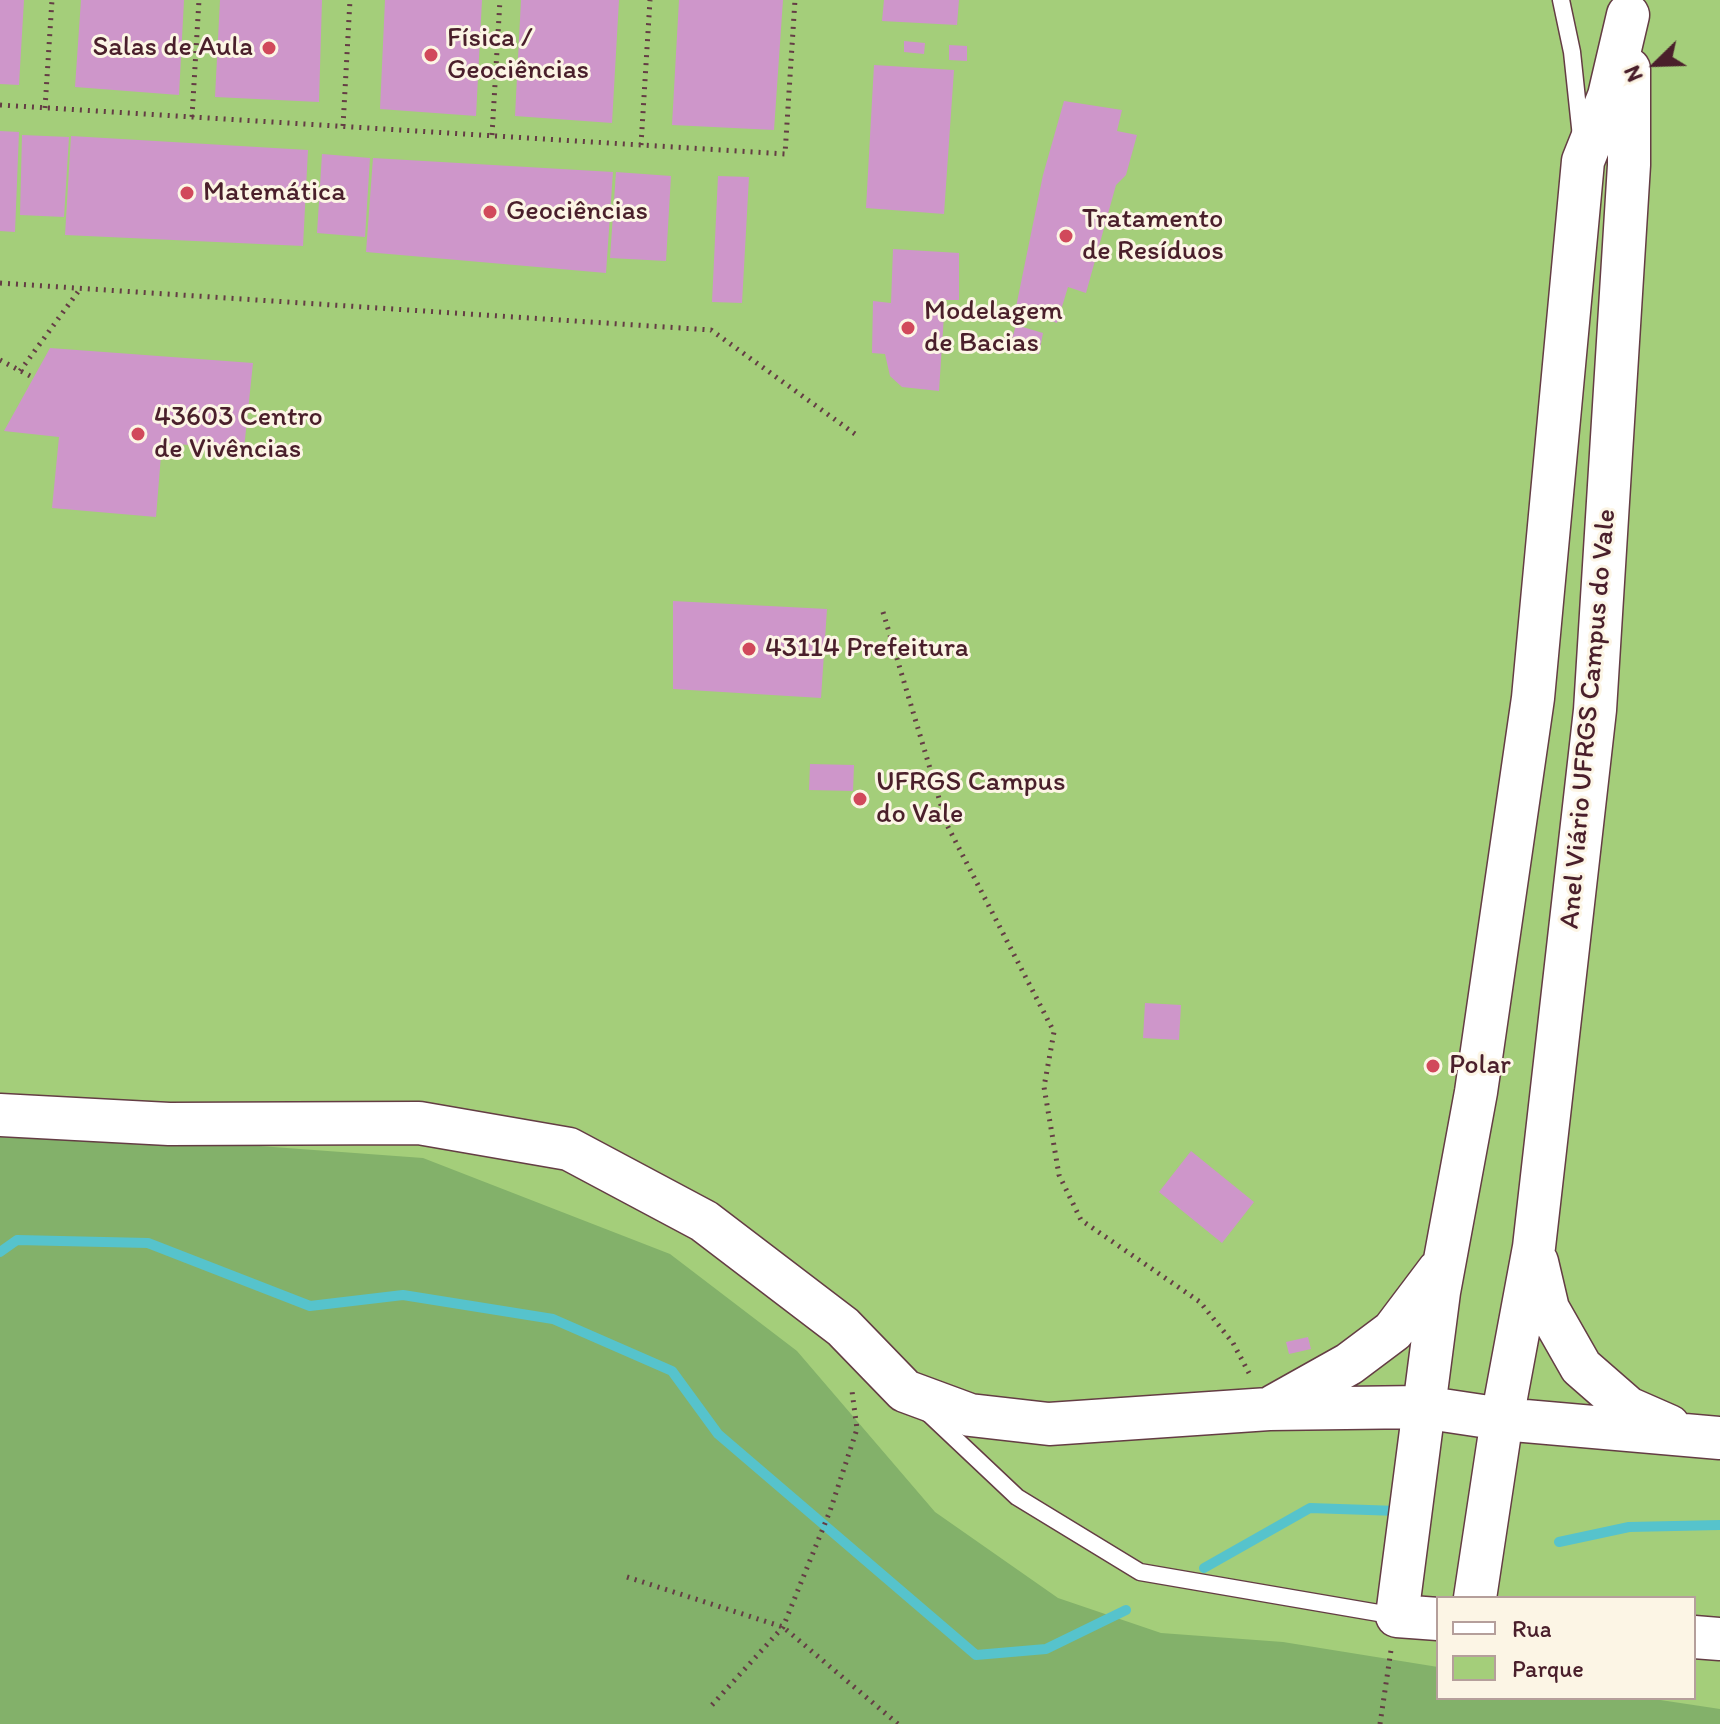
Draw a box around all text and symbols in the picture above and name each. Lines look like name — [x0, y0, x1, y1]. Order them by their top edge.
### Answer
place label: Física / Geociências — [447, 22, 589, 88]
north arrow — [1616, 24, 1696, 104]
place label: Salas de Aula — [92, 31, 253, 65]
marker: Salas de Aula — [260, 39, 278, 57]
marker: Física / Geociências — [422, 46, 440, 64]
text: N — [1618, 61, 1649, 86]
place label: Matemática — [203, 176, 346, 210]
marker: Matemática — [178, 184, 196, 202]
place label: Geociências — [506, 195, 648, 229]
marker: Geociências — [481, 203, 499, 221]
place label: Tratamento de Resíduos — [1082, 203, 1224, 269]
marker: Tratamento de Resíduos — [1057, 227, 1075, 245]
place label: Modelagem de Bacias — [924, 295, 1063, 361]
marker: Modelagem de Bacias — [899, 319, 917, 337]
place label: 43603 Centro de Vivências — [154, 401, 323, 467]
marker: 43603 Centro de Vivências — [129, 425, 147, 443]
street label: Anel Viário UFRGS Campus do Vale — [1554, 508, 1624, 930]
place label: 43114 Prefeitura — [765, 632, 969, 666]
marker: 43114 Prefeitura — [740, 640, 758, 658]
place label: UFRGS Campus do Vale — [876, 766, 1065, 832]
marker: UFRGS Campus do Vale — [851, 790, 869, 808]
place label: Polar — [1449, 1049, 1511, 1083]
marker: Polar — [1424, 1057, 1442, 1075]
legend — [1436, 1596, 1696, 1700]
text: Rua — [1512, 1614, 1552, 1643]
text: Parque — [1512, 1654, 1584, 1683]

